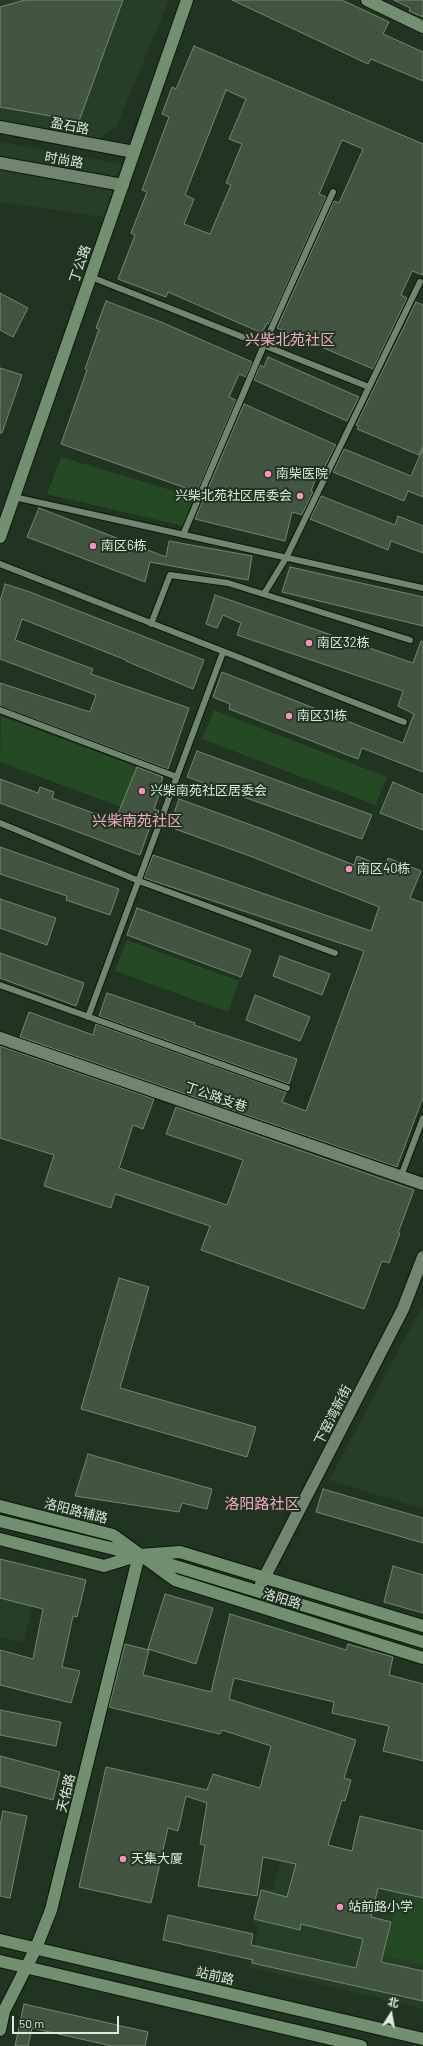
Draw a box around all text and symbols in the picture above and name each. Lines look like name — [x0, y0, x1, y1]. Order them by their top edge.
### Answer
street label: 盈石路 — [49, 115, 91, 137]
street label: 时尚路 — [43, 149, 85, 171]
street label: 丁公路 — [66, 243, 94, 285]
district label: 兴柴北苑社区 — [245, 331, 335, 349]
place label: 南柴医院 — [276, 466, 328, 482]
marker: 南柴医院 — [263, 469, 273, 479]
place label: 兴柴北苑社区居委会 — [175, 488, 292, 504]
marker: 兴柴北苑社区居委会 — [295, 491, 305, 501]
place label: 南区6栋 — [101, 538, 147, 554]
marker: 南区6栋 — [88, 541, 98, 551]
place label: 南区32栋 — [317, 635, 370, 651]
marker: 南区32栋 — [304, 638, 314, 648]
place label: 南区31栋 — [297, 708, 347, 724]
marker: 南区31栋 — [284, 711, 294, 721]
place label: 兴柴南苑社区居委会 — [150, 783, 267, 799]
marker: 兴柴南苑社区居委会 — [137, 786, 147, 796]
district label: 兴柴南苑社区 — [92, 812, 182, 830]
place label: 南区40栋 — [357, 861, 411, 877]
marker: 南区40栋 — [344, 864, 354, 874]
street label: 丁公路支巷 — [183, 1079, 249, 1115]
street label: 下窑湾新街 — [311, 1383, 355, 1447]
district label: 洛阳路社区 — [225, 1495, 299, 1513]
street label: 洛阳路辅路 — [43, 1496, 109, 1526]
street label: 洛阳路 — [261, 1586, 303, 1612]
street label: 天佑路 — [54, 1772, 78, 1814]
place label: 天集大厦 — [131, 1851, 183, 1867]
marker: 天集大厦 — [118, 1854, 128, 1864]
place label: 站前路小学 — [348, 1899, 413, 1915]
marker: 站前路小学 — [335, 1902, 345, 1912]
street label: 站前路 — [194, 1964, 236, 1988]
north arrow — [371, 1994, 411, 2034]
text: 北 — [387, 1994, 400, 2009]
scale bar — [14, 2008, 121, 2034]
text: 50 m — [19, 2016, 44, 2030]

